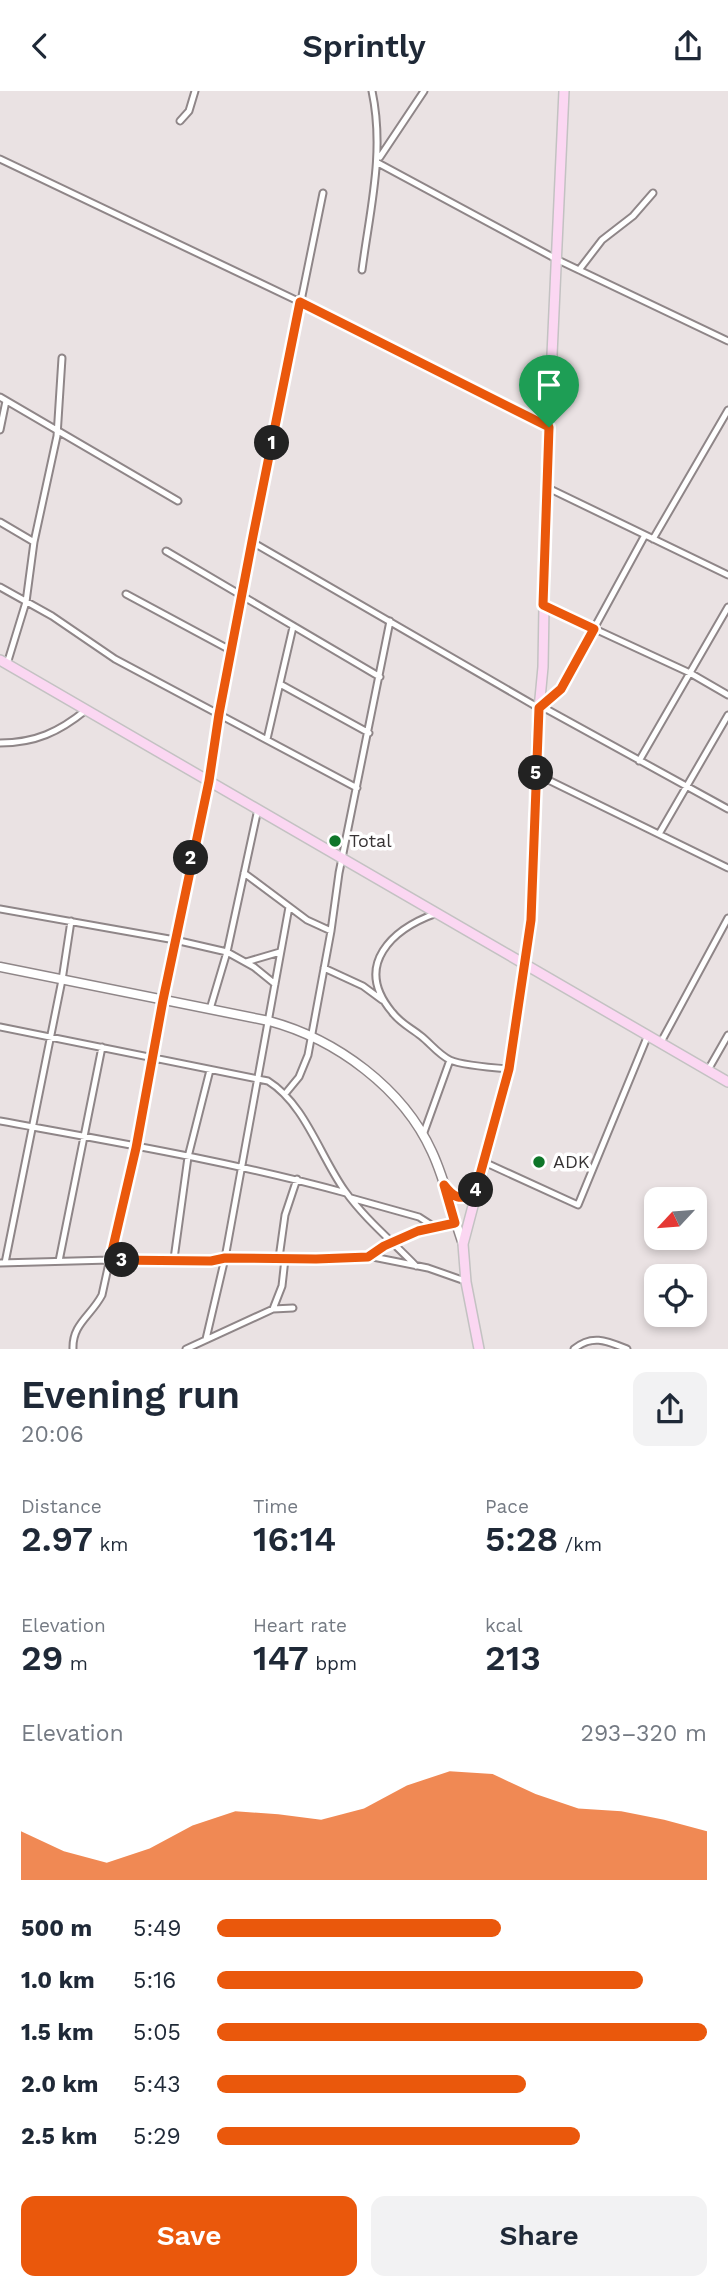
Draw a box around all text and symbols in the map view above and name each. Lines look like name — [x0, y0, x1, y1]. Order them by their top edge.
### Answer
icon: back — [21, 27, 59, 65]
text: Sprintly — [302, 27, 426, 65]
icon: share — [669, 27, 707, 65]
pin — [519, 355, 579, 427]
icon: arrive — [530, 366, 568, 404]
pin: 1 — [254, 425, 290, 461]
text: 1 — [267, 431, 276, 454]
pin: 5 — [518, 755, 554, 791]
text: 5 — [530, 761, 541, 784]
place label: Total — [349, 830, 392, 851]
marker: Total — [327, 833, 343, 849]
pin: 2 — [174, 841, 208, 875]
text: 2 — [185, 846, 196, 869]
place label: ADK — [553, 1151, 590, 1172]
marker: ADK — [531, 1154, 547, 1170]
pin: 4 — [458, 1173, 494, 1207]
text: 4 — [469, 1178, 482, 1201]
north arrow — [644, 1187, 707, 1249]
map controls — [644, 1187, 707, 1327]
pin: 3 — [104, 1243, 140, 1277]
text: 3 — [116, 1248, 127, 1271]
button: locate — [644, 1264, 707, 1327]
button: share — [633, 1372, 707, 1446]
text: Evening run — [21, 1373, 240, 1417]
text: 20:06 — [21, 1421, 84, 1448]
text: Distance — [21, 1495, 102, 1518]
text: Time — [253, 1495, 298, 1518]
text: Pace — [485, 1495, 529, 1518]
text: 2.97 — [21, 1518, 93, 1560]
text: 16:14 — [253, 1518, 336, 1560]
text: 5:28 — [485, 1518, 558, 1560]
text: km — [93, 1533, 128, 1556]
text: /km — [558, 1533, 602, 1556]
text: Elevation — [21, 1614, 106, 1637]
text: Heart rate — [253, 1614, 347, 1637]
text: kcal — [485, 1614, 523, 1637]
text: 29 — [21, 1637, 63, 1679]
text: 147 — [253, 1637, 309, 1679]
text: 213 — [485, 1637, 541, 1679]
text: m — [63, 1652, 88, 1675]
text: bpm — [309, 1652, 357, 1675]
text: Elevation — [21, 1720, 124, 1747]
text: 293–320 m — [581, 1720, 707, 1747]
text: 500 m — [21, 1915, 92, 1942]
text: 5:49 — [133, 1915, 181, 1942]
text: 1.0 km — [21, 1967, 95, 1994]
text: 5:16 — [133, 1967, 176, 1994]
text: 1.5 km — [21, 2019, 94, 2046]
text: 5:05 — [133, 2019, 181, 2046]
text: 2.0 km — [21, 2071, 99, 2098]
text: 5:43 — [133, 2071, 181, 2098]
text: 2.5 km — [21, 2123, 97, 2150]
text: 5:29 — [133, 2123, 181, 2150]
button: Save — [21, 2196, 357, 2276]
button: Share — [371, 2196, 707, 2276]

